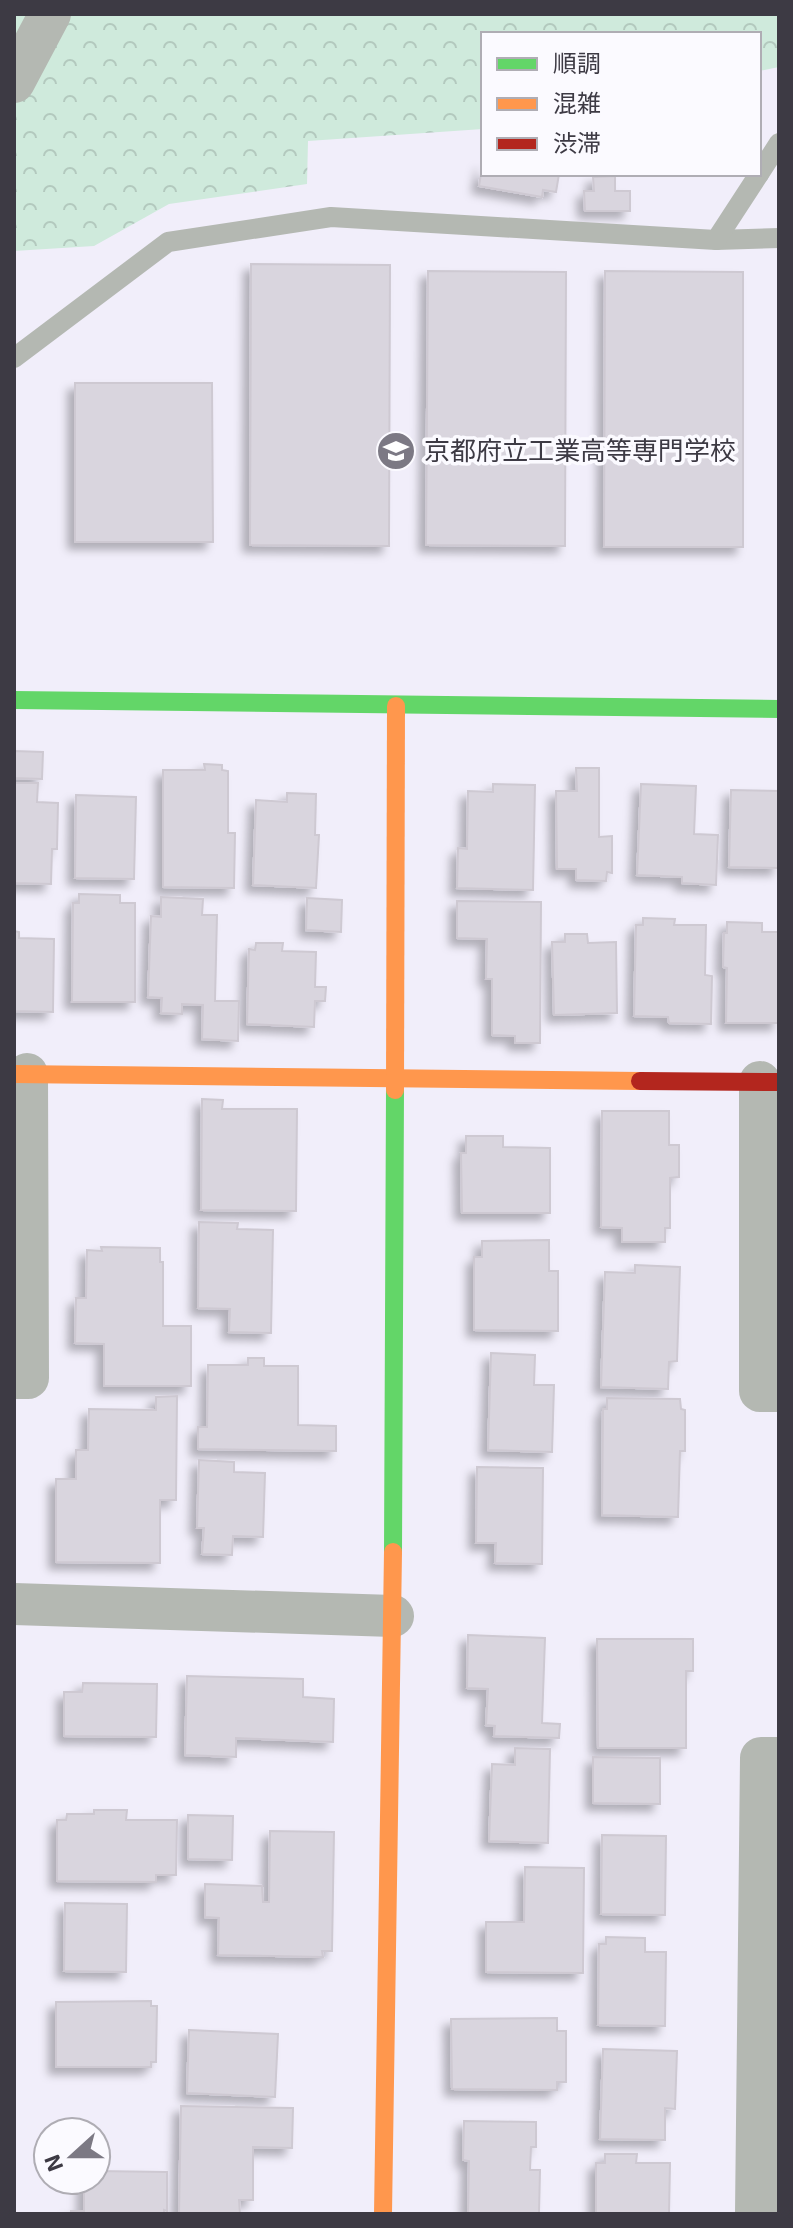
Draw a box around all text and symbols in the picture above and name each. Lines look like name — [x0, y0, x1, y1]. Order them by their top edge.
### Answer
legend — [481, 32, 761, 176]
text: 順調 — [553, 48, 601, 77]
text: 混雑 — [553, 88, 601, 117]
text: 渋滞 — [553, 128, 601, 157]
school or university icon: 京都府立工業高等専門学校 — [375, 430, 417, 472]
place label: 京都府立工業高等専門学校 — [424, 434, 736, 465]
north arrow — [32, 2116, 112, 2196]
text: N — [37, 2151, 67, 2176]

